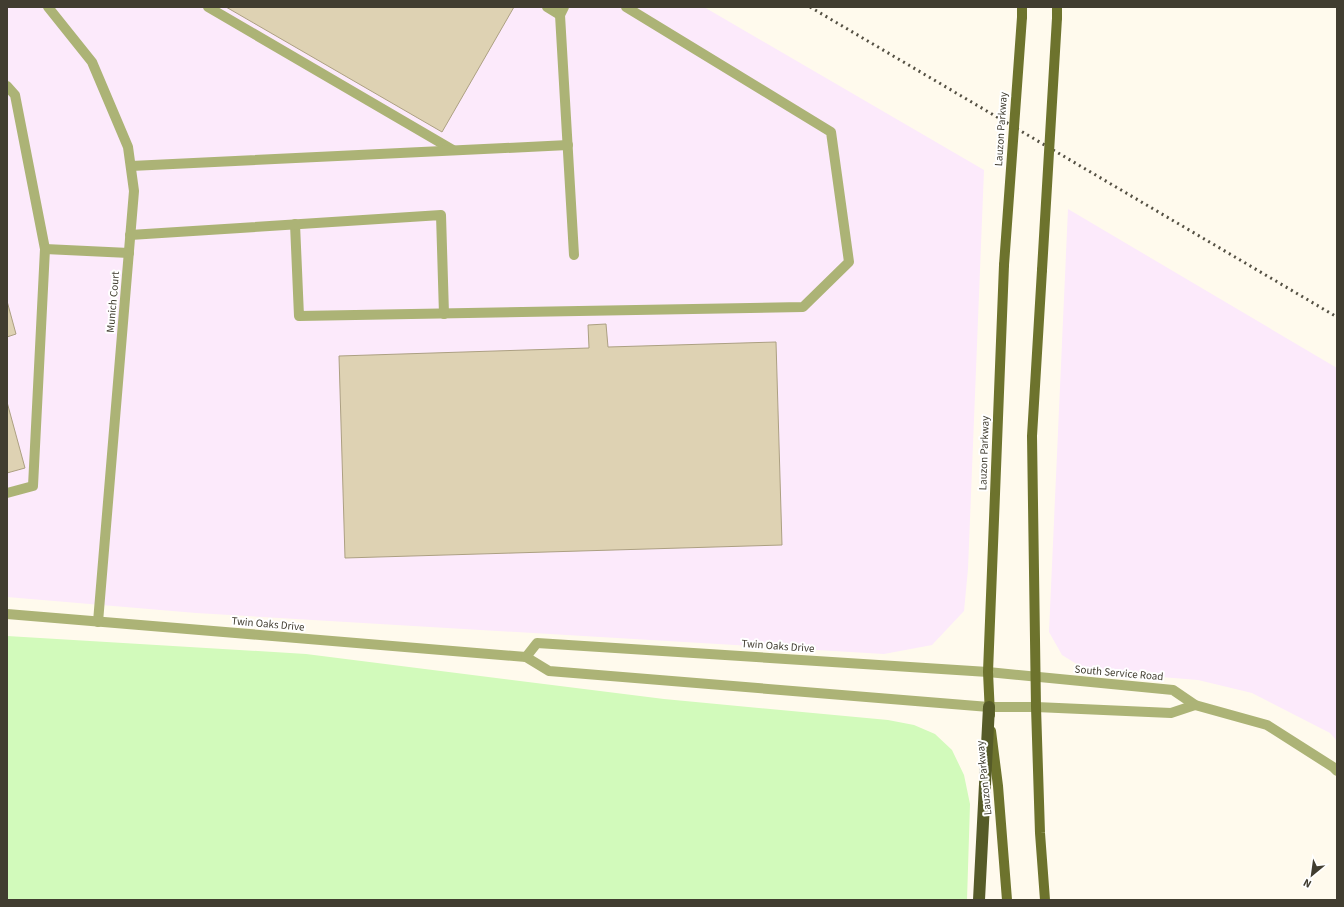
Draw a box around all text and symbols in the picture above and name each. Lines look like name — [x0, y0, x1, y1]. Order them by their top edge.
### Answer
street label: Lauzon Parkway — [991, 91, 1011, 167]
street label: Munich Court — [103, 270, 123, 333]
street label: Lauzon Parkway — [975, 415, 993, 491]
street label: Twin Oaks Drive — [231, 613, 306, 635]
street label: Twin Oaks Drive — [741, 636, 816, 656]
street label: South Service Road — [1074, 662, 1164, 684]
street label: Lauzon Parkway — [973, 740, 995, 816]
north arrow — [1292, 855, 1332, 895]
text: N — [1301, 875, 1314, 892]

